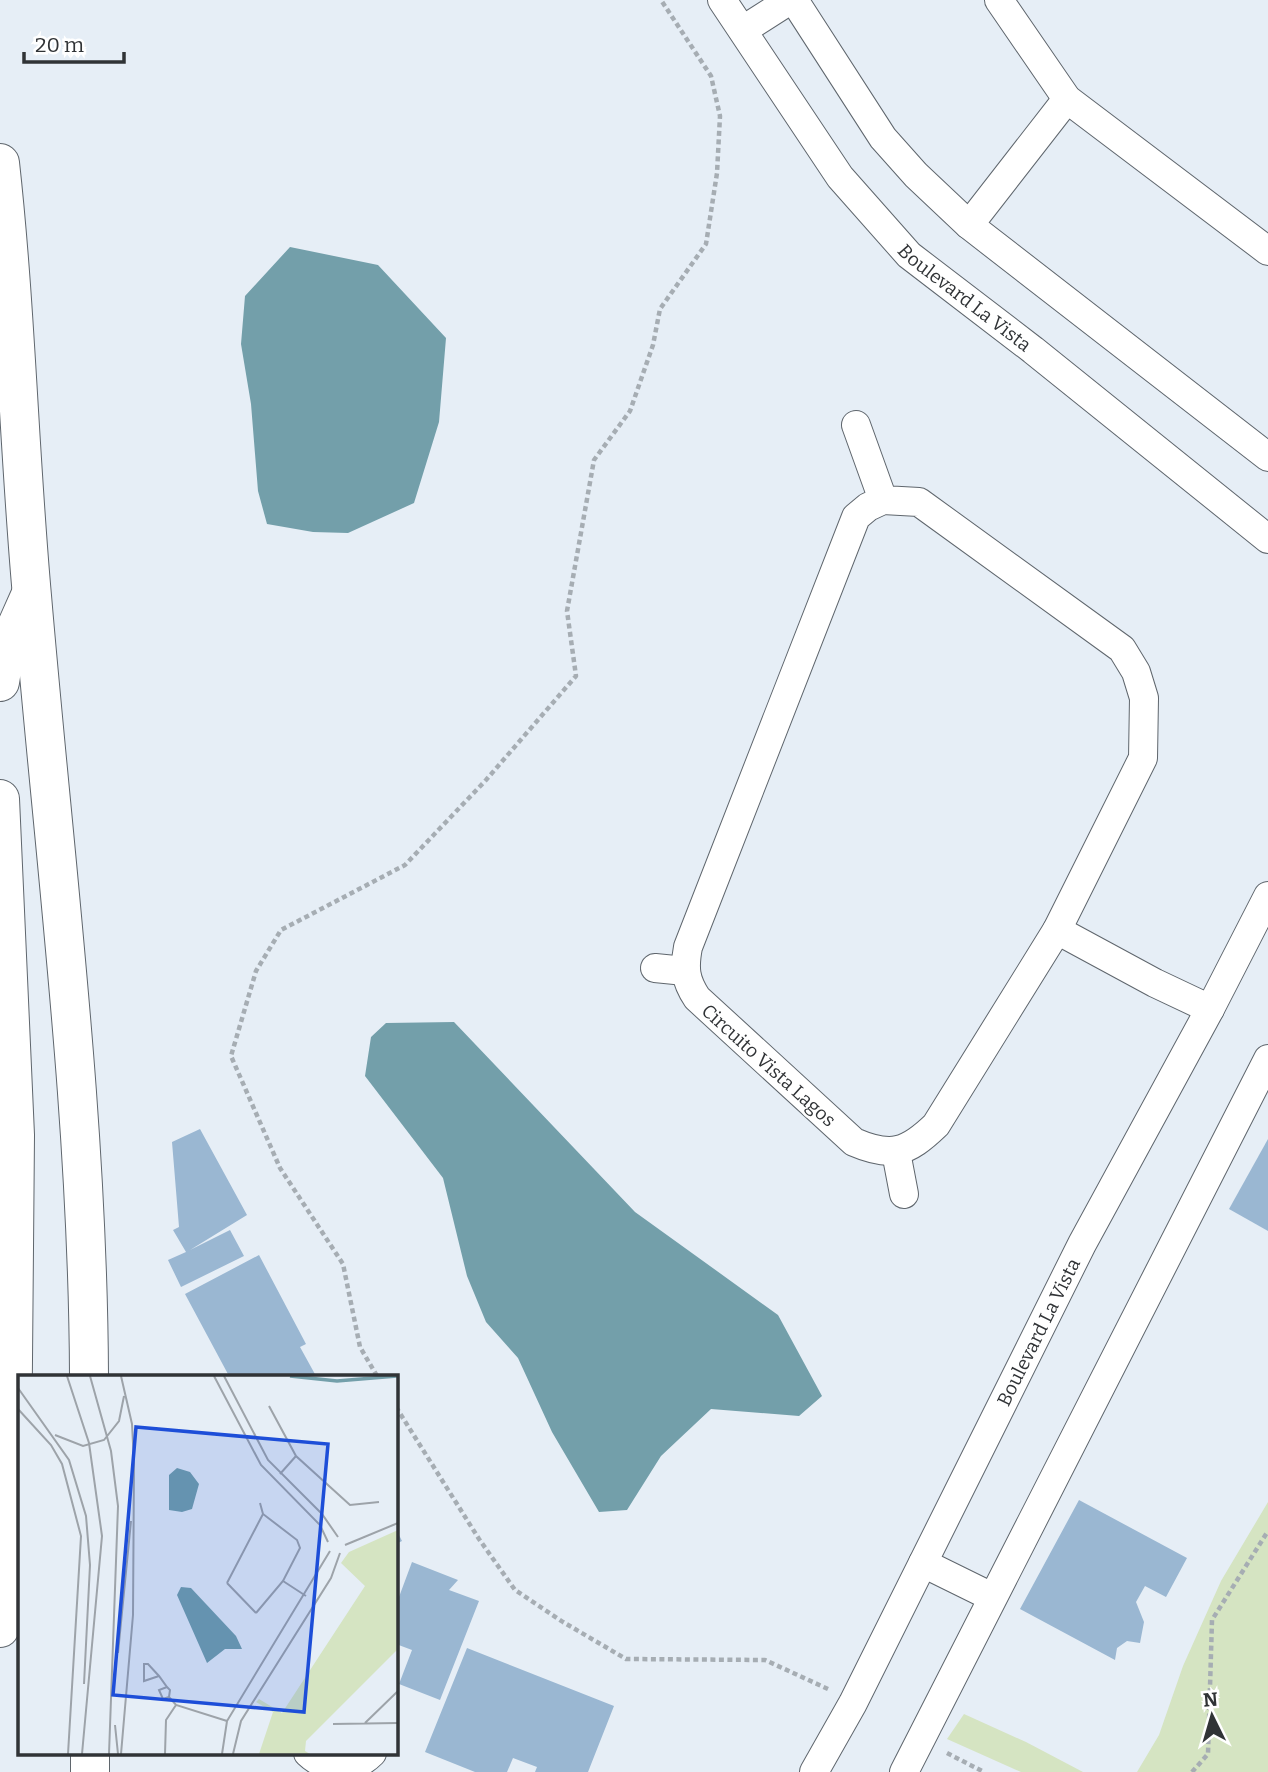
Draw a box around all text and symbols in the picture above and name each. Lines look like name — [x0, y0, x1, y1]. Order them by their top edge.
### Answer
scale bar — [24, 21, 124, 65]
text: 20 m — [35, 32, 84, 58]
street label: Boulevard La Vista — [893, 240, 1036, 357]
street label: Circuito Vista Lagos — [697, 999, 840, 1132]
street label: Boulevard La Vista — [992, 1254, 1085, 1410]
inset map — [18, 1375, 397, 1754]
north arrow — [1177, 1681, 1247, 1751]
text: N — [1202, 1687, 1219, 1712]

